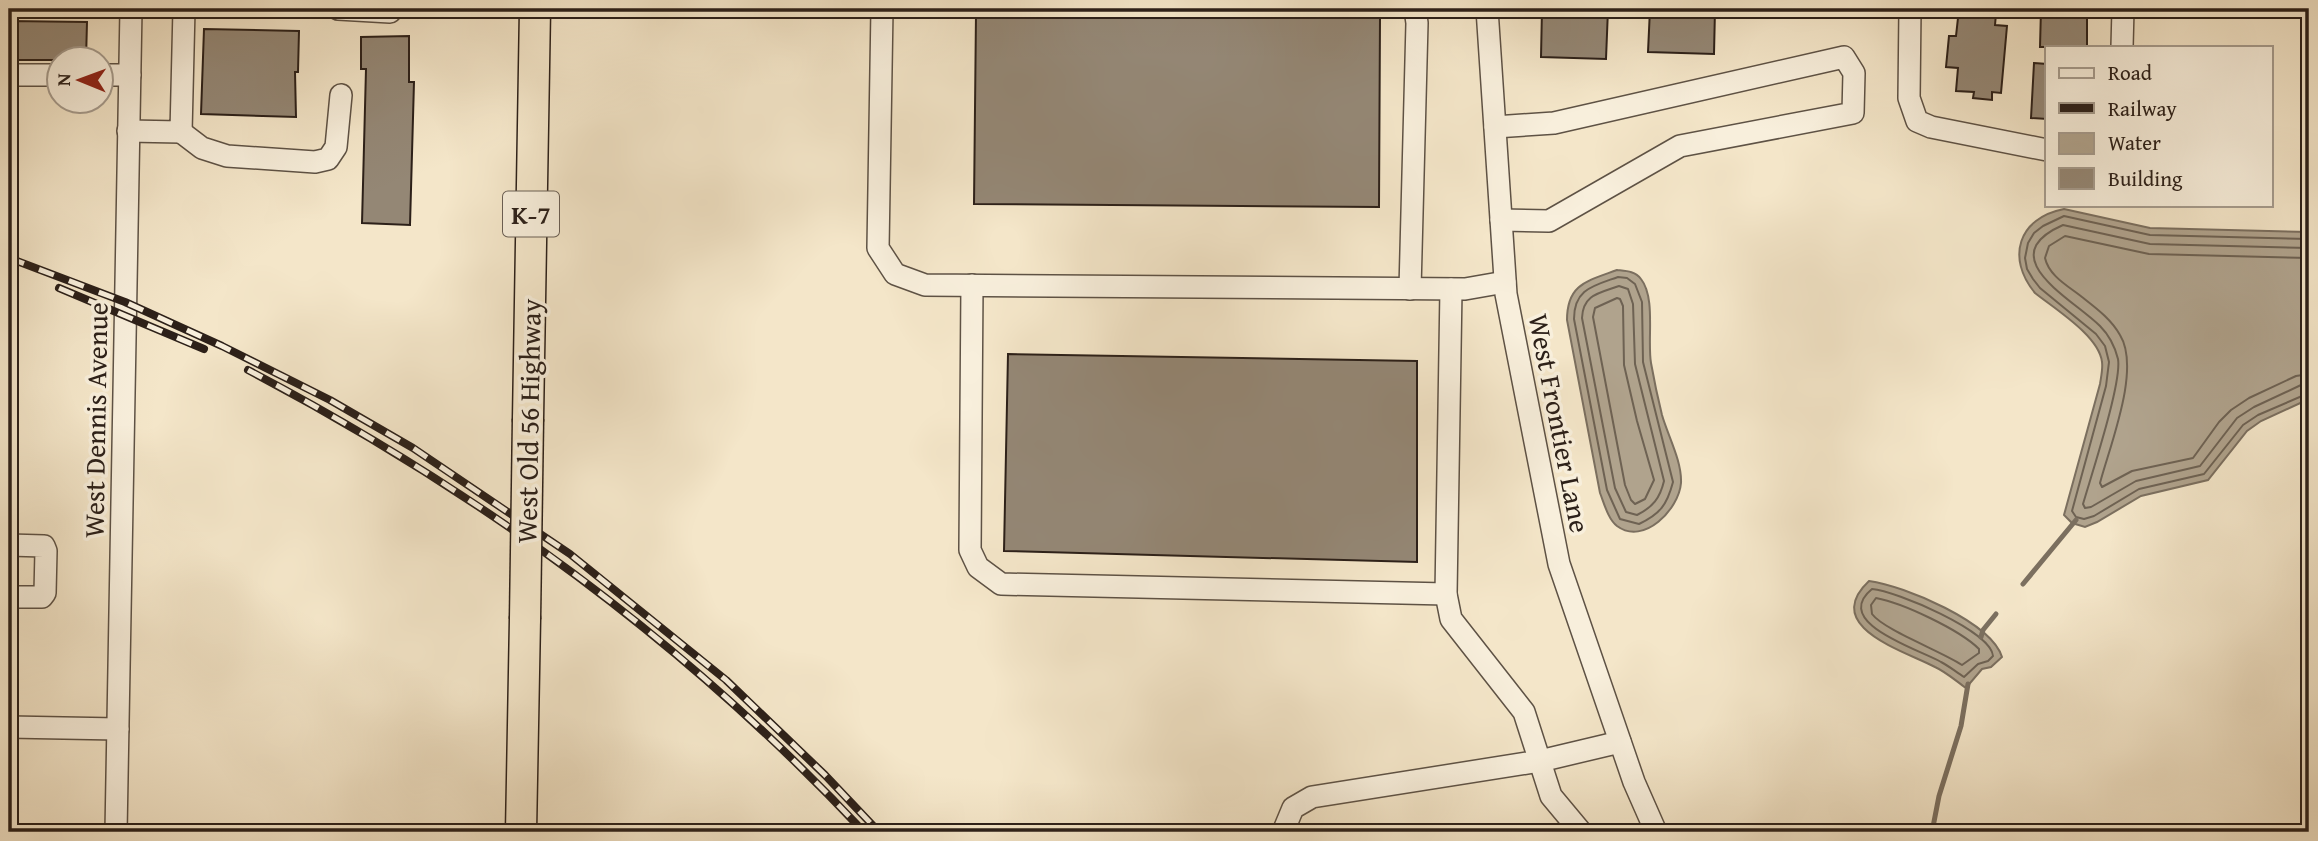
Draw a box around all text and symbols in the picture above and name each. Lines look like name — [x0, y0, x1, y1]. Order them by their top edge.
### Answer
north arrow — [46, 46, 116, 116]
legend — [2045, 46, 2272, 206]
text: Road — [2108, 57, 2153, 88]
text: N — [49, 73, 77, 86]
text: Railway — [2108, 93, 2177, 124]
text: Water — [2108, 127, 2161, 158]
text: Building — [2108, 163, 2183, 194]
road number: K-7 — [503, 192, 559, 236]
street label: West Old 56 Highway — [505, 298, 551, 544]
street label: West Dennis Avenue — [72, 302, 118, 538]
street label: West Frontier Lane — [1519, 310, 1601, 536]

